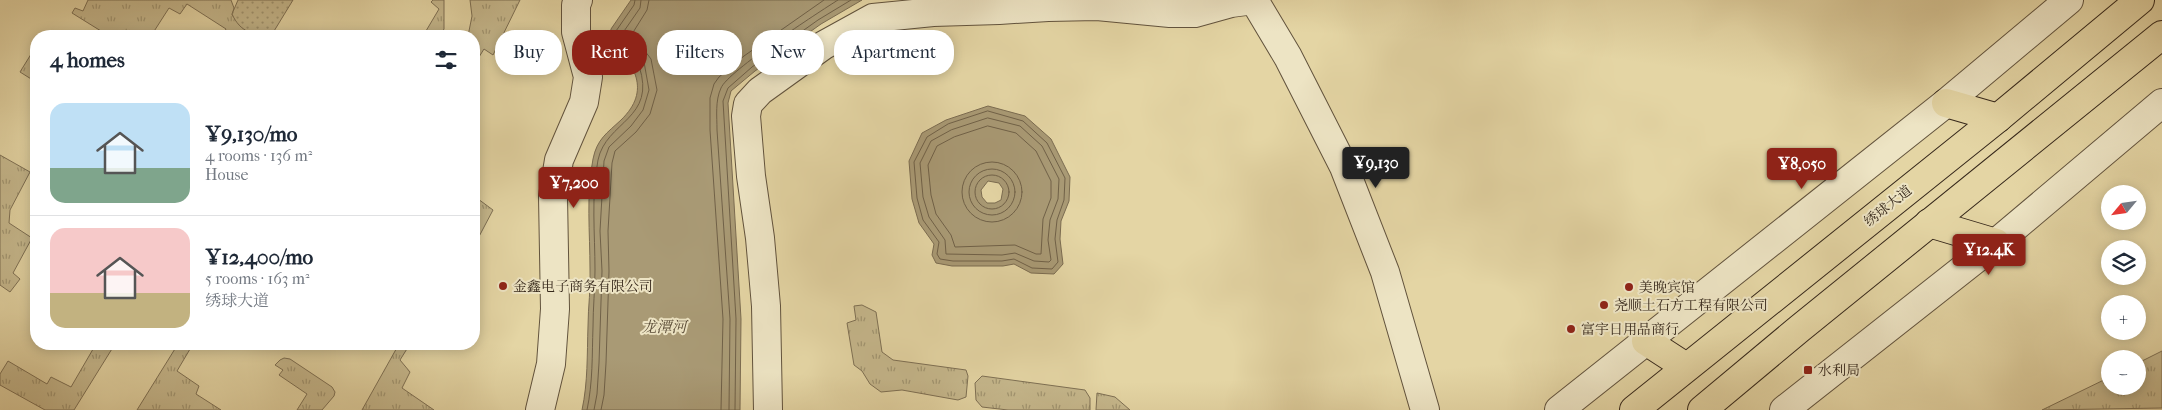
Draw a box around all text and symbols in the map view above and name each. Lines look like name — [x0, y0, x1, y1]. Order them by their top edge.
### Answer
chip: Buy — [495, 30, 562, 75]
chip: Rent — [572, 30, 647, 75]
chip: Filters — [657, 30, 742, 75]
chip: New — [752, 30, 824, 75]
chip: Apartment — [834, 30, 954, 75]
icon: filters — [432, 46, 460, 74]
text: 4 homes — [50, 48, 125, 72]
text: ¥9,130/mo — [205, 122, 298, 146]
icon: home — [90, 123, 150, 183]
text: 4 rooms · 136 m² — [205, 146, 312, 165]
pin: ¥9,130 — [1335, 146, 1417, 189]
pin: ¥8,050 — [1761, 148, 1843, 190]
text: ¥9,130 — [1353, 153, 1399, 172]
text: ¥8,050 — [1778, 154, 1826, 173]
text: House — [205, 165, 248, 184]
pin: ¥7,200 — [533, 166, 615, 209]
text: ¥7,200 — [549, 173, 599, 192]
street label: 绣球大道 — [1861, 182, 1915, 230]
north arrow — [2101, 185, 2146, 230]
map controls — [2101, 185, 2146, 395]
pin: ¥12.4K — [1948, 234, 2030, 276]
text: ¥12.4K — [1964, 240, 2014, 259]
button: layers — [2101, 240, 2146, 285]
text: ¥12,400/mo — [205, 245, 313, 269]
icon: home — [90, 248, 150, 308]
text: 5 rooms · 163 m² — [205, 269, 310, 288]
place label: 金鑫电子商务有限公司 — [513, 278, 653, 295]
place label: 美晚宾馆 — [1639, 279, 1695, 296]
marker: 金鑫电子商务有限公司 — [497, 280, 509, 292]
marker: 美晚宾馆 — [1623, 281, 1635, 293]
text: 绣球大道 — [205, 291, 269, 310]
button: + — [2101, 295, 2146, 340]
place label: 尧顺土石方工程有限公司 — [1614, 297, 1768, 314]
marker: 尧顺土石方工程有限公司 — [1598, 299, 1610, 311]
water label: 龙潭河 — [641, 318, 689, 336]
place label: 富宇日用品商行 — [1581, 321, 1679, 338]
marker: 富宇日用品商行 — [1565, 323, 1577, 335]
button: − — [2101, 350, 2146, 395]
place label: 水利局 — [1818, 362, 1860, 379]
marker: 水利局 — [1802, 364, 1814, 376]

